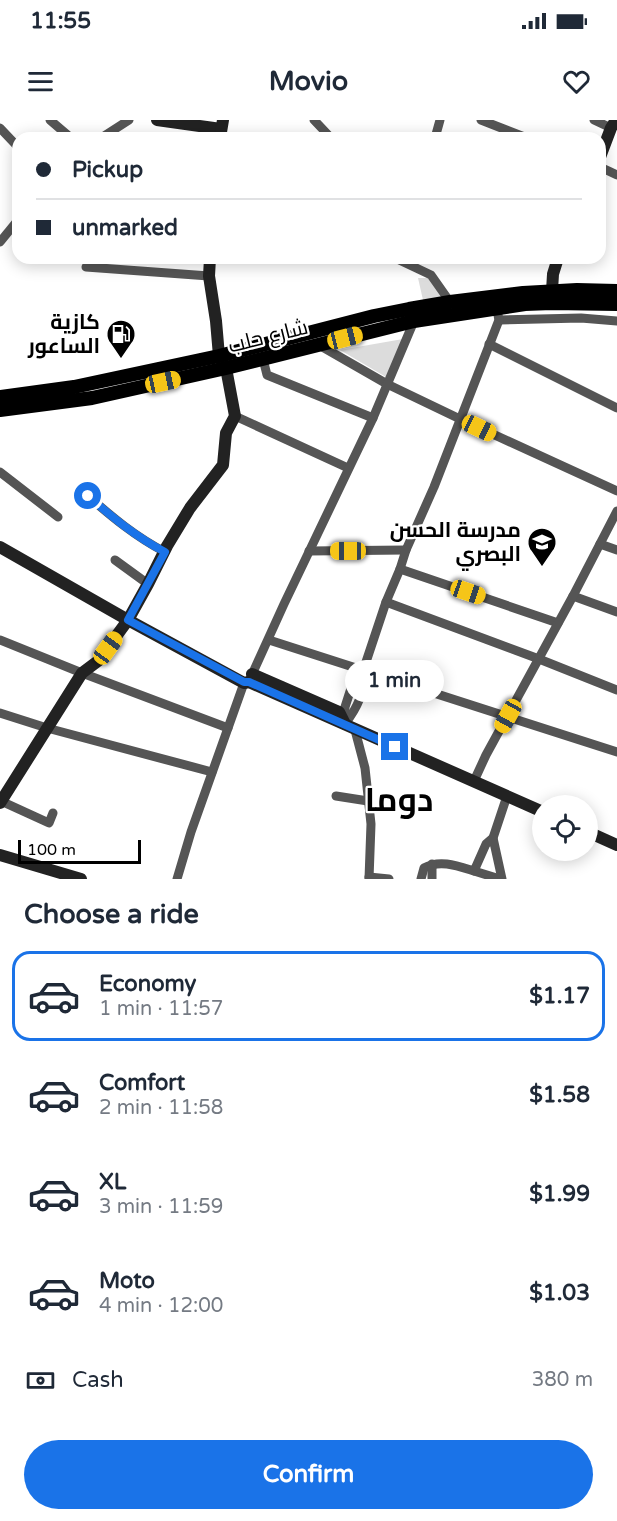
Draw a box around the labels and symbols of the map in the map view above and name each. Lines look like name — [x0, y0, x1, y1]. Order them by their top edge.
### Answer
place label: كازية الساعور — [27, 310, 100, 359]
street label: شارع حلب — [226, 315, 311, 359]
fuel station icon: كازية الساعور — [105, 318, 137, 360]
car — [325, 325, 365, 351]
car — [144, 369, 182, 395]
car — [459, 412, 499, 444]
route start — [74, 482, 101, 509]
place label: مدرسة الحسن البصري — [390, 518, 521, 571]
school or university icon: مدرسة الحسن البصري — [526, 526, 558, 568]
car — [330, 542, 366, 560]
car — [448, 578, 488, 606]
car — [90, 628, 126, 668]
callout: 1 min — [346, 660, 444, 702]
car — [491, 696, 525, 736]
route end — [381, 733, 408, 760]
district label: دوما — [365, 781, 433, 820]
scale bar — [18, 837, 141, 864]

